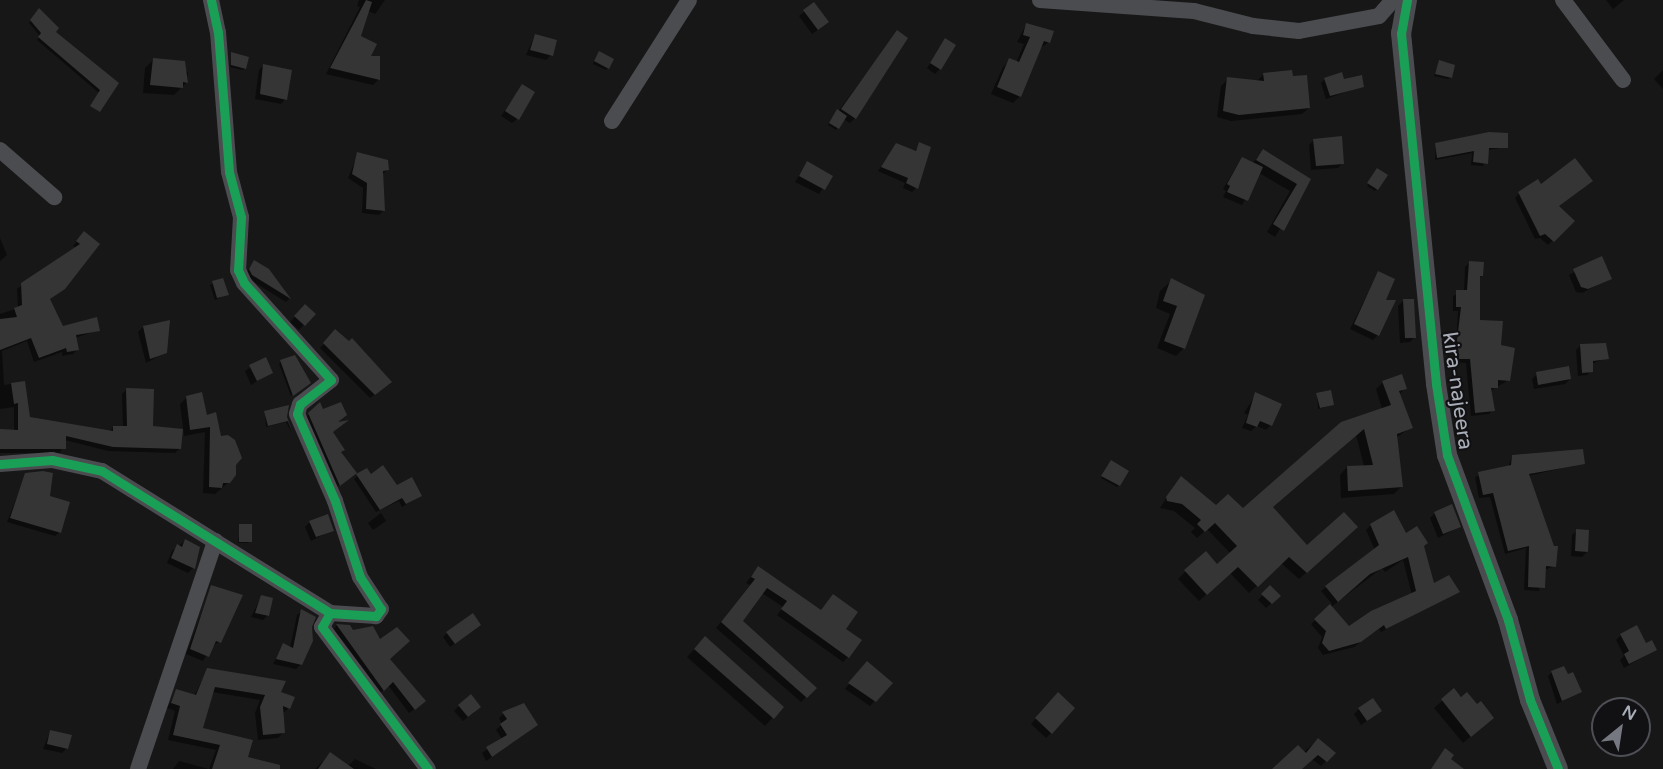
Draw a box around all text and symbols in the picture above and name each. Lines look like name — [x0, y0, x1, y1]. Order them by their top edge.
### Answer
street label: kira-najeera — [1436, 331, 1478, 451]
north arrow — [1591, 697, 1651, 757]
text: N — [1618, 701, 1640, 725]

